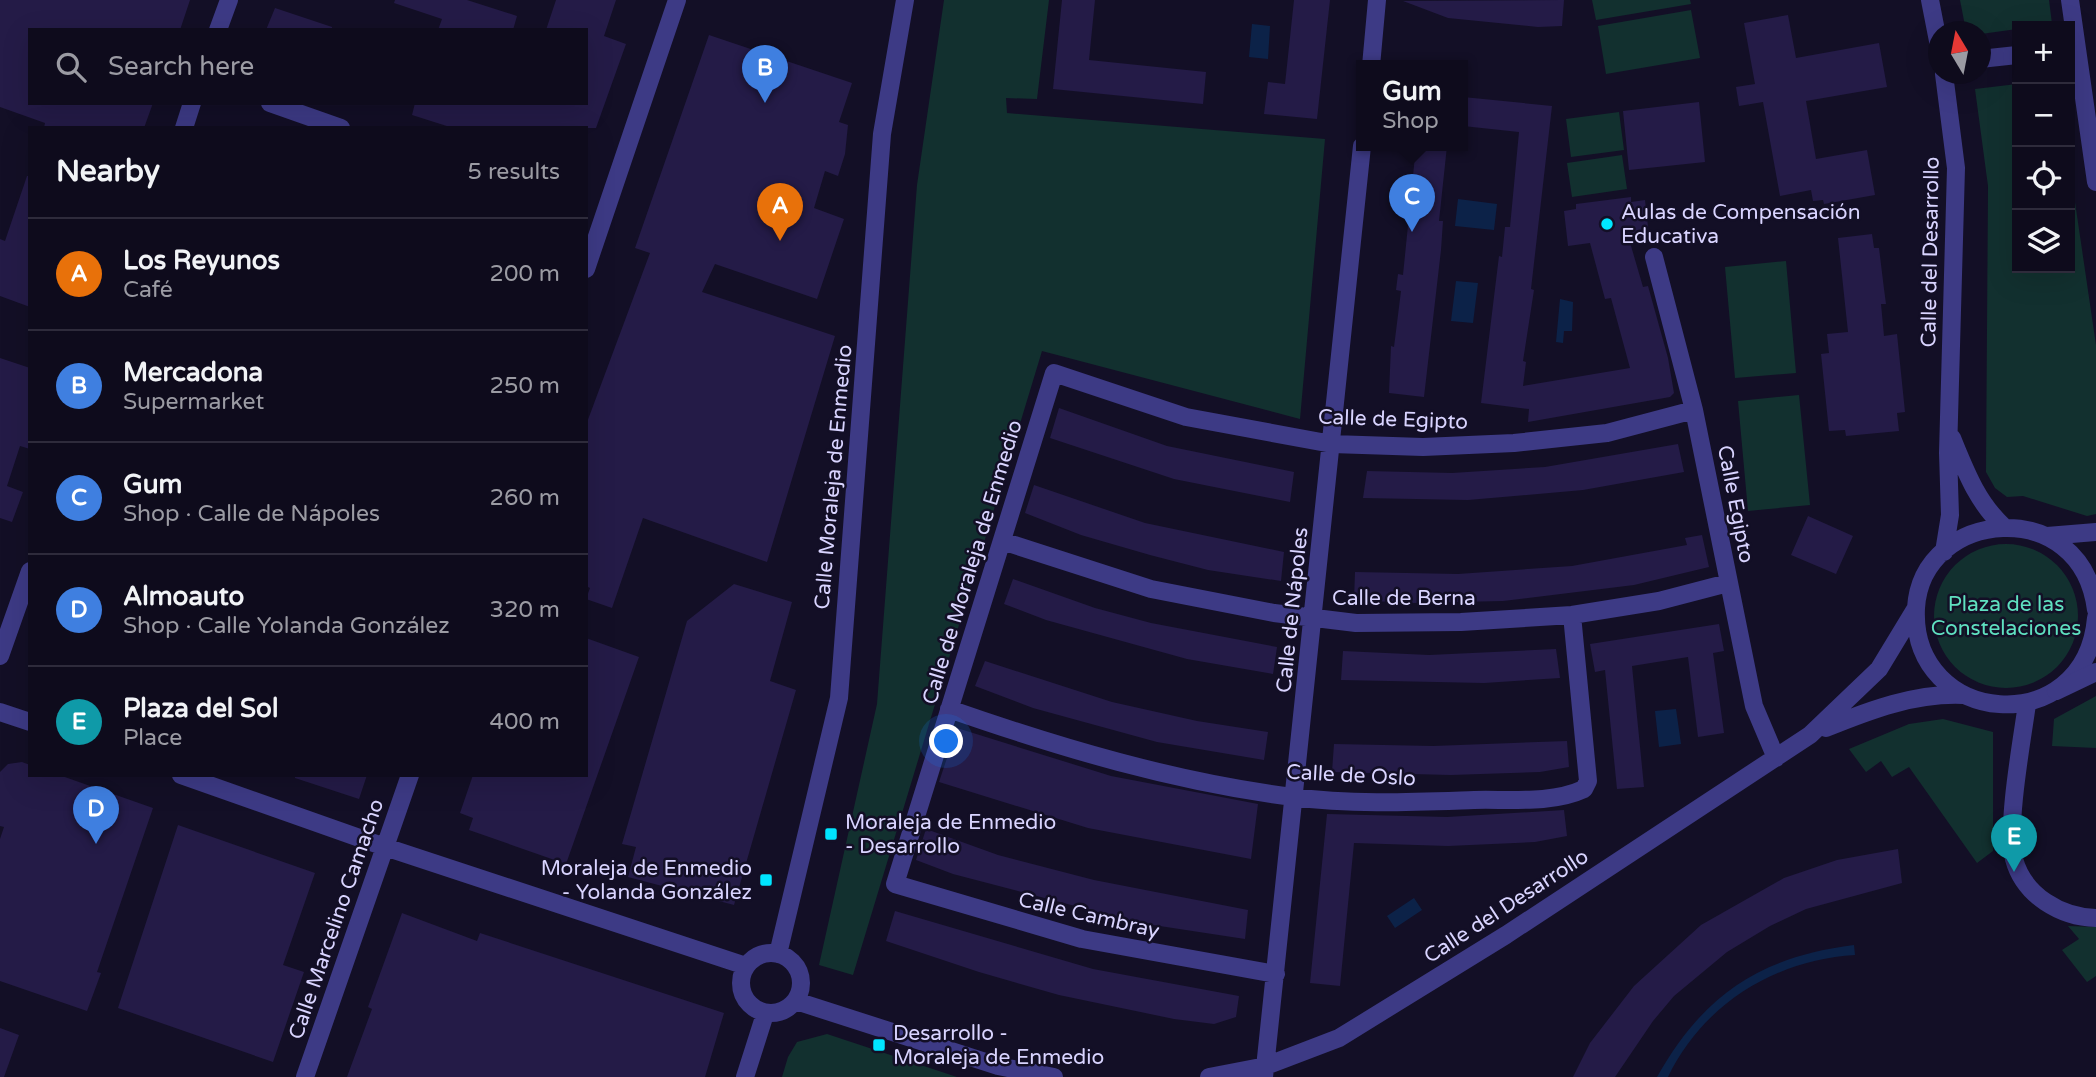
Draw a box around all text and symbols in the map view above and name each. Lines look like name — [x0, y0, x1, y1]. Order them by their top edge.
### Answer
north arrow — [1928, 21, 1991, 84]
map controls — [2012, 21, 2075, 273]
button: + — [2012, 21, 2075, 84]
search box — [28, 28, 588, 105]
pin: B — [742, 45, 788, 103]
icon: search — [52, 48, 90, 86]
text: Search here — [108, 51, 254, 82]
popup — [1356, 60, 1468, 151]
text: Gum — [1382, 76, 1442, 107]
button: − — [2012, 84, 2075, 147]
text: Shop — [1382, 107, 1439, 135]
button: locate — [2012, 147, 2075, 210]
text: Nearby — [56, 153, 160, 190]
street label: Calle del Desarrollo — [1916, 156, 1945, 348]
text: 5 results — [467, 158, 560, 186]
pin: C — [1389, 174, 1435, 232]
pin: A — [757, 183, 803, 241]
place label: Aulas de Compensación Educativa — [1621, 200, 1860, 249]
button: layers — [2012, 210, 2075, 273]
marker: Aulas de Compensación Educativa — [1599, 216, 1615, 232]
text: Los Reyunos — [123, 245, 280, 276]
text: A — [70, 260, 88, 288]
text: 200 m — [490, 260, 560, 288]
text: Café — [123, 276, 173, 304]
street label: Calle Moraleja de Enmedio — [809, 344, 858, 610]
text: Mercadona — [123, 357, 263, 388]
text: B — [71, 372, 87, 400]
text: 250 m — [490, 372, 560, 400]
text: Supermarket — [123, 388, 264, 416]
street label: Calle de Egipto — [1317, 404, 1468, 435]
street label: Calle de Moraleja de Enmedio — [917, 417, 1028, 707]
street label: Calle Egipto — [1712, 443, 1759, 565]
text: Gum — [123, 469, 182, 500]
text: C — [71, 484, 87, 512]
text: 260 m — [490, 484, 560, 512]
text: Shop · Calle de Nápoles — [123, 500, 380, 528]
street label: Calle de Nápoles — [1271, 526, 1314, 694]
text: Almoauto — [123, 581, 244, 612]
street label: Calle de Berna — [1332, 586, 1476, 611]
park label: Plaza de las Constelaciones — [1931, 592, 2081, 641]
text: D — [70, 596, 88, 624]
text: 320 m — [490, 596, 560, 624]
text: Shop · Calle Yolanda González — [123, 612, 450, 640]
text: Plaza del Sol — [123, 693, 278, 724]
text: E — [72, 708, 86, 736]
text: 400 m — [490, 708, 560, 736]
text: Place — [123, 724, 182, 752]
your location — [929, 724, 963, 758]
street label: Calle de Oslo — [1286, 760, 1416, 791]
pin: D — [73, 786, 119, 844]
street label: Calle Marcelino Camacho — [284, 796, 389, 1043]
place label: Moraleja de Enmedio - Desarrollo — [845, 810, 1056, 859]
pin: E — [1991, 814, 2037, 872]
marker: Moraleja de Enmedio - Desarrollo — [823, 826, 839, 842]
street label: Calle del Desarrollo — [1419, 844, 1593, 969]
place label: Moraleja de Enmedio - Yolanda González — [541, 856, 752, 905]
marker: Moraleja de Enmedio - Yolanda González — [758, 872, 774, 888]
street label: Calle Cambray — [1016, 887, 1162, 944]
place label: Desarrollo - Moraleja de Enmedio — [893, 1021, 1104, 1070]
marker: Desarrollo - Moraleja de Enmedio — [871, 1037, 887, 1053]

